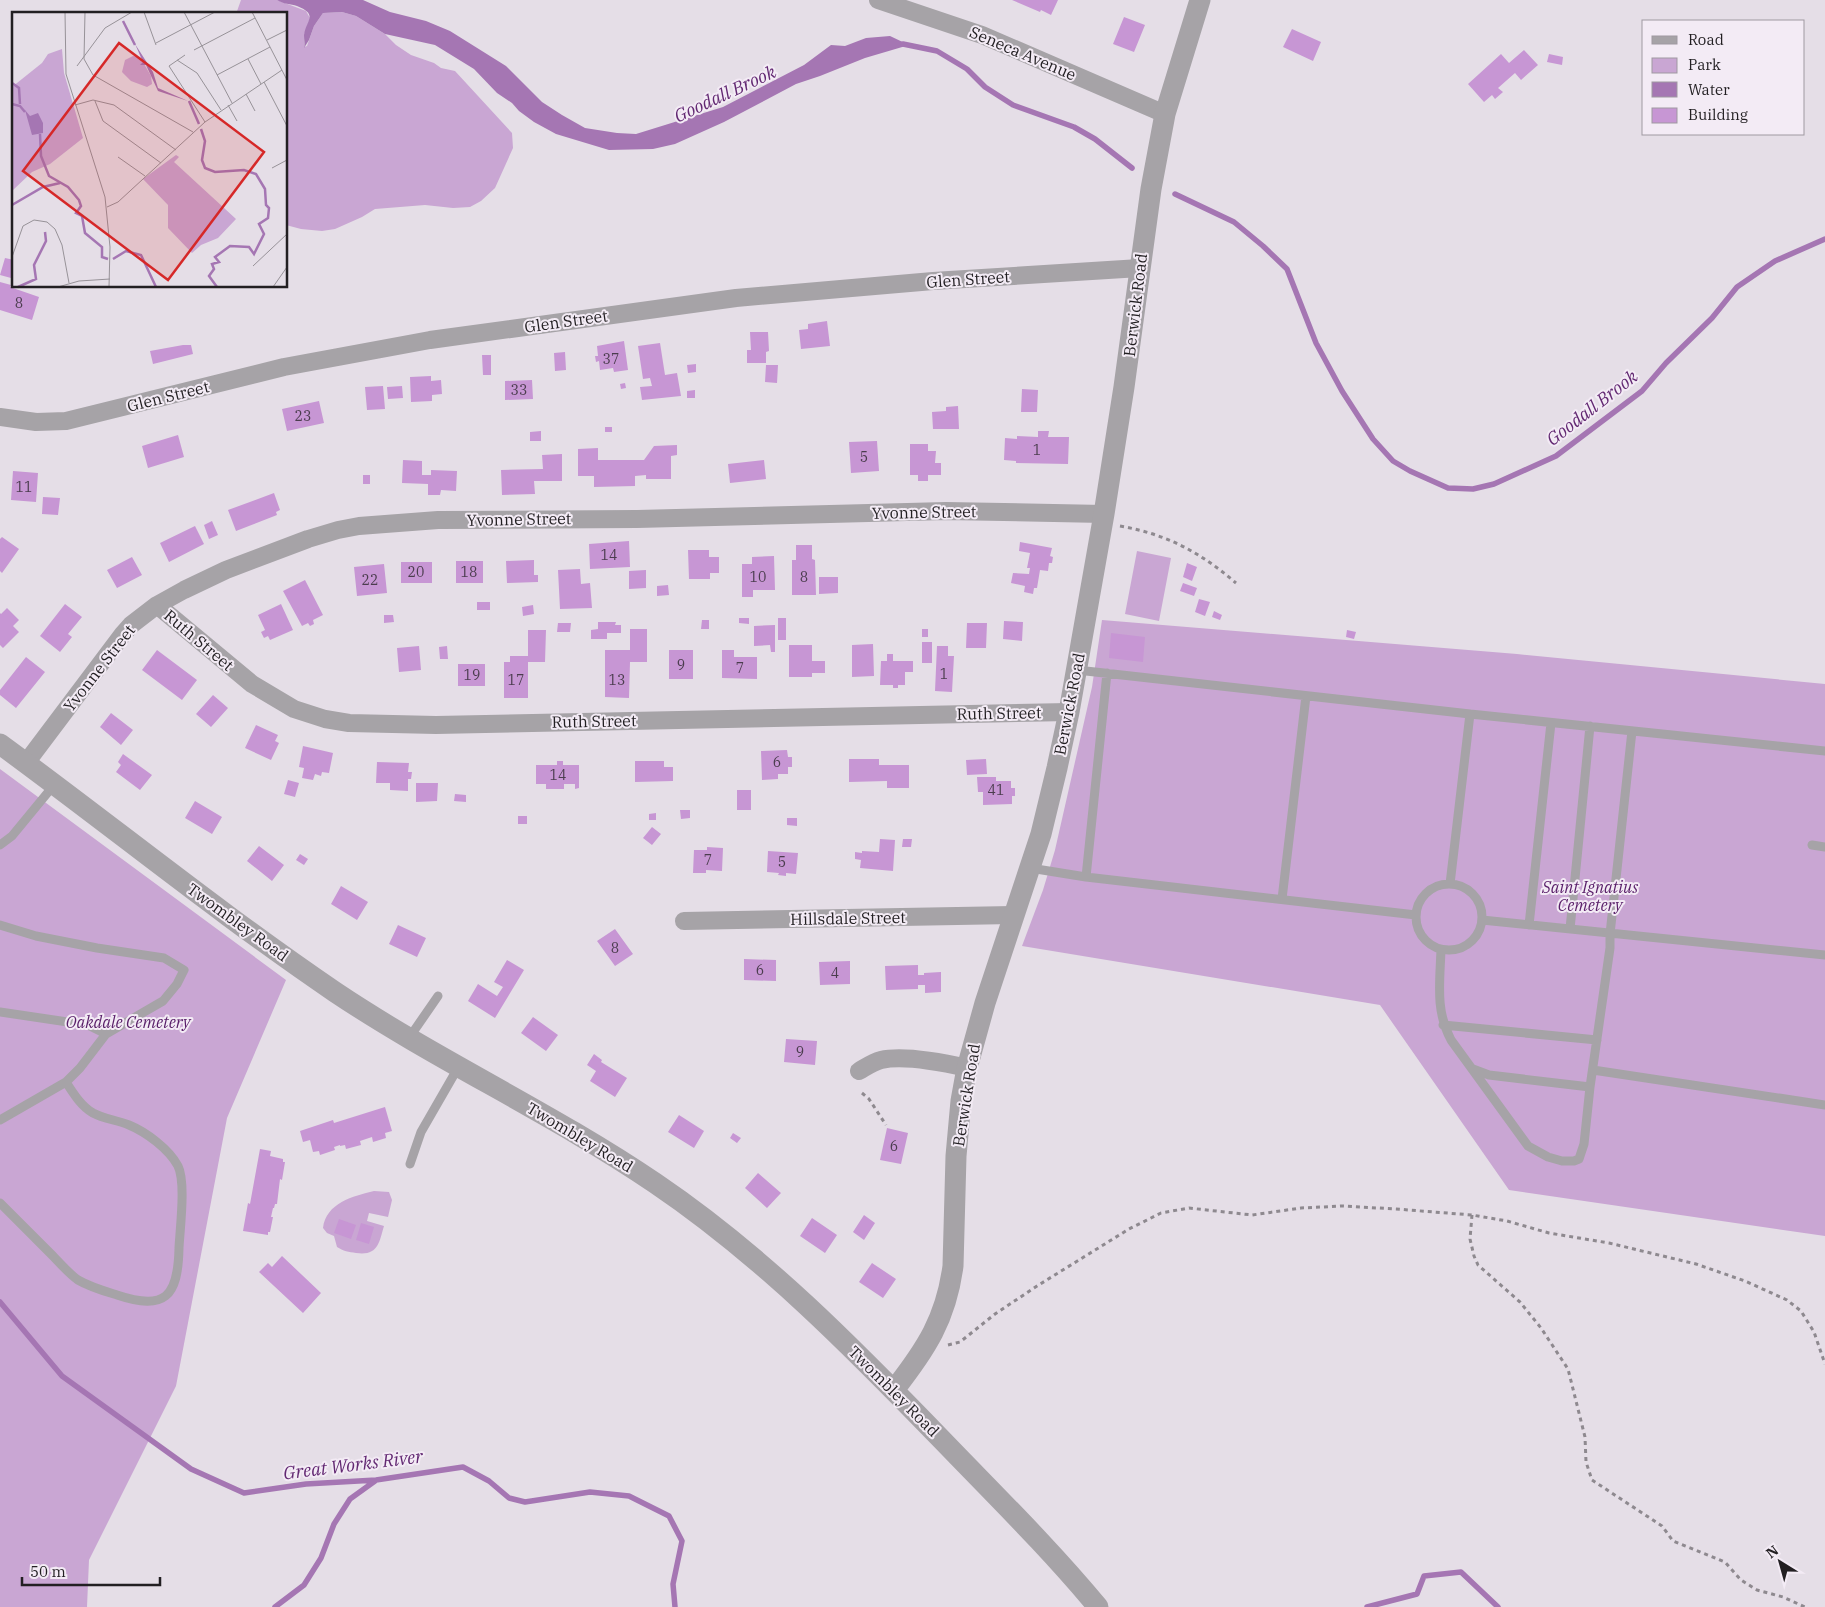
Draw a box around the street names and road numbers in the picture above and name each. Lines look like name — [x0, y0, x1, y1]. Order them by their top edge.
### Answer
street label: Seneca Avenue — [967, 22, 1079, 84]
street label: Berwick Road — [1119, 252, 1151, 358]
street label: Glen Street — [926, 266, 1011, 292]
street label: Glen Street — [523, 305, 609, 337]
street label: Glen Street — [125, 376, 211, 416]
street label: Yvonne Street — [871, 501, 977, 523]
street label: Yvonne Street — [466, 508, 572, 530]
street label: Ruth Street — [160, 605, 238, 675]
street label: Yvonne Street — [59, 620, 139, 715]
street label: Berwick Road — [1049, 651, 1089, 757]
street label: Ruth Street — [956, 702, 1042, 724]
street label: Ruth Street — [551, 710, 637, 732]
street label: Twombley Road — [183, 879, 293, 966]
street label: Hillsdale Street — [790, 907, 906, 929]
street label: Berwick Road — [948, 1042, 984, 1148]
street label: Twombley Road — [523, 1097, 637, 1177]
street label: Twombley Road — [844, 1341, 944, 1441]

